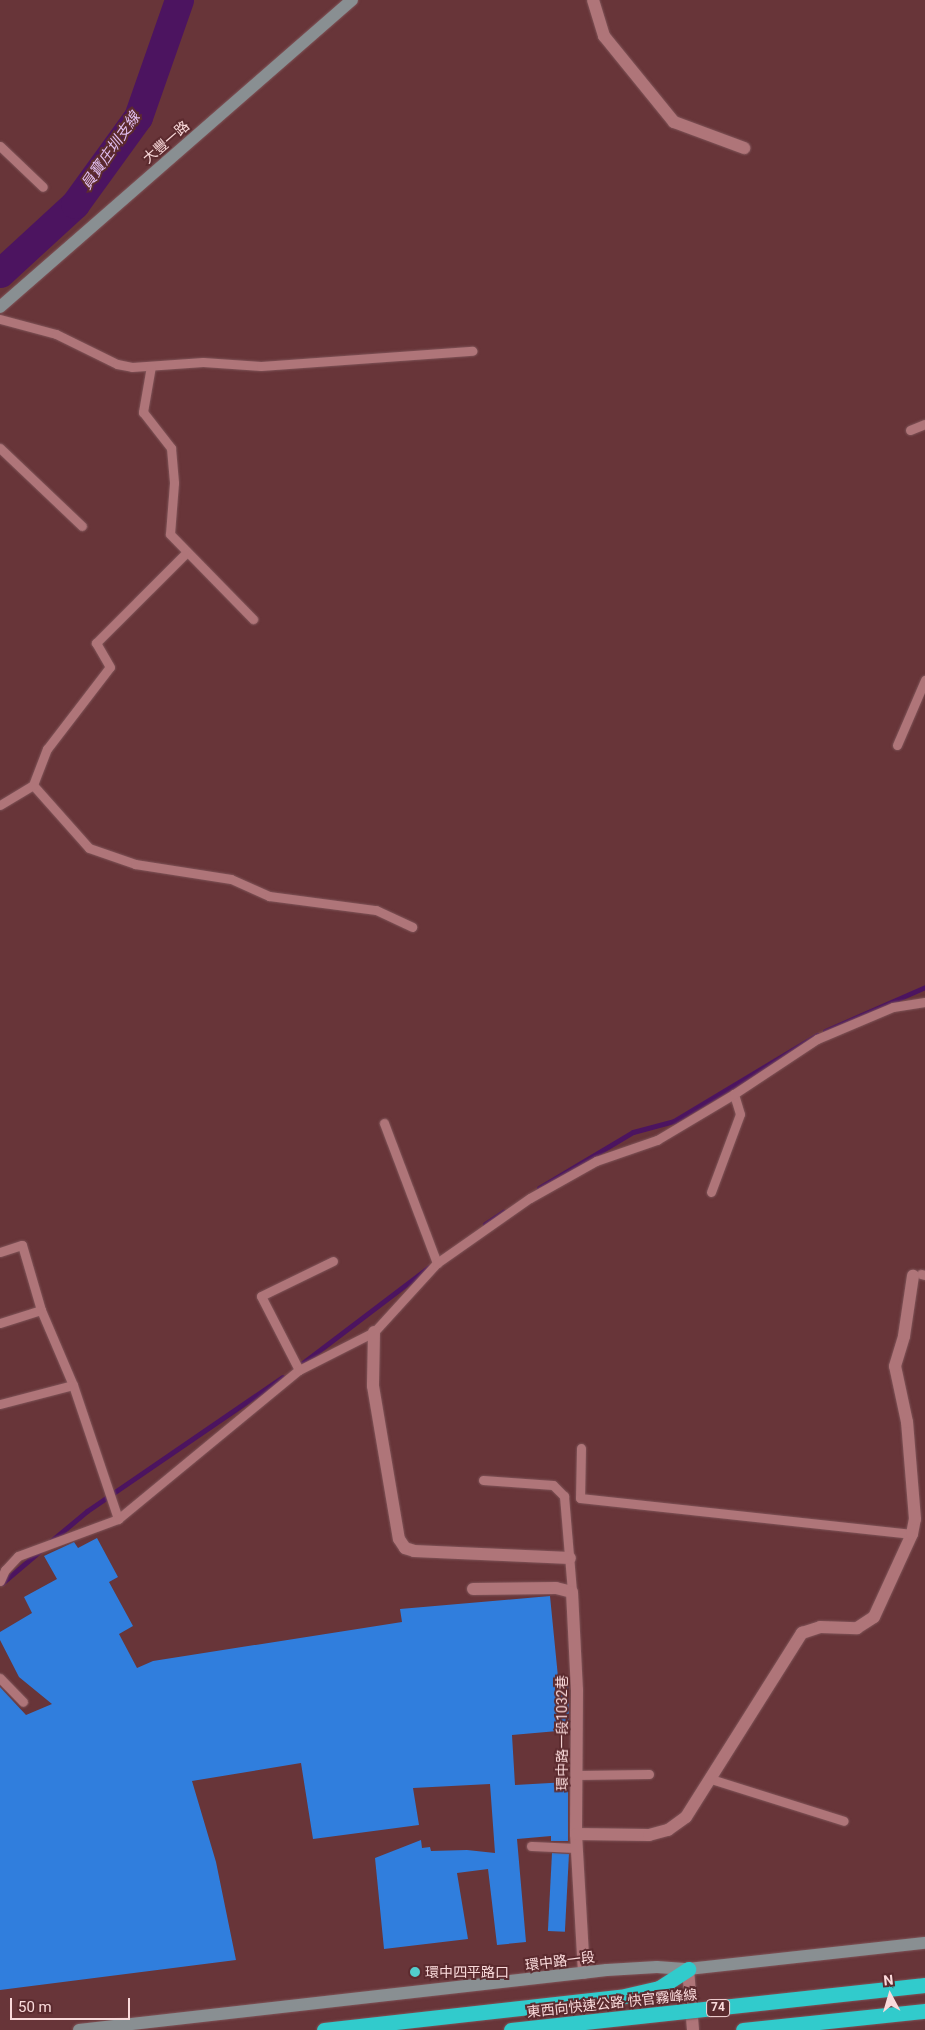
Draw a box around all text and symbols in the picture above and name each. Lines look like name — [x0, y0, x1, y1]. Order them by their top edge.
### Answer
water label: 員寶庄圳支線 — [78, 109, 144, 193]
street label: 大豐一路 — [139, 117, 193, 167]
street label: 環中路一段1032巷 — [554, 1675, 570, 1791]
street label: 環中路一段 — [524, 1948, 596, 1974]
place label: 環中四平路口 — [425, 1964, 509, 1980]
marker: 環中四平路口 — [409, 1966, 421, 1978]
north arrow — [865, 1970, 915, 2020]
text: N — [883, 1972, 894, 1989]
street label: 東西向快速公路 快官霧峰線 — [526, 1986, 698, 2020]
scale bar — [12, 1988, 132, 2020]
text: 50 m — [18, 1998, 52, 2016]
road number: 74 — [706, 1999, 730, 2018]

